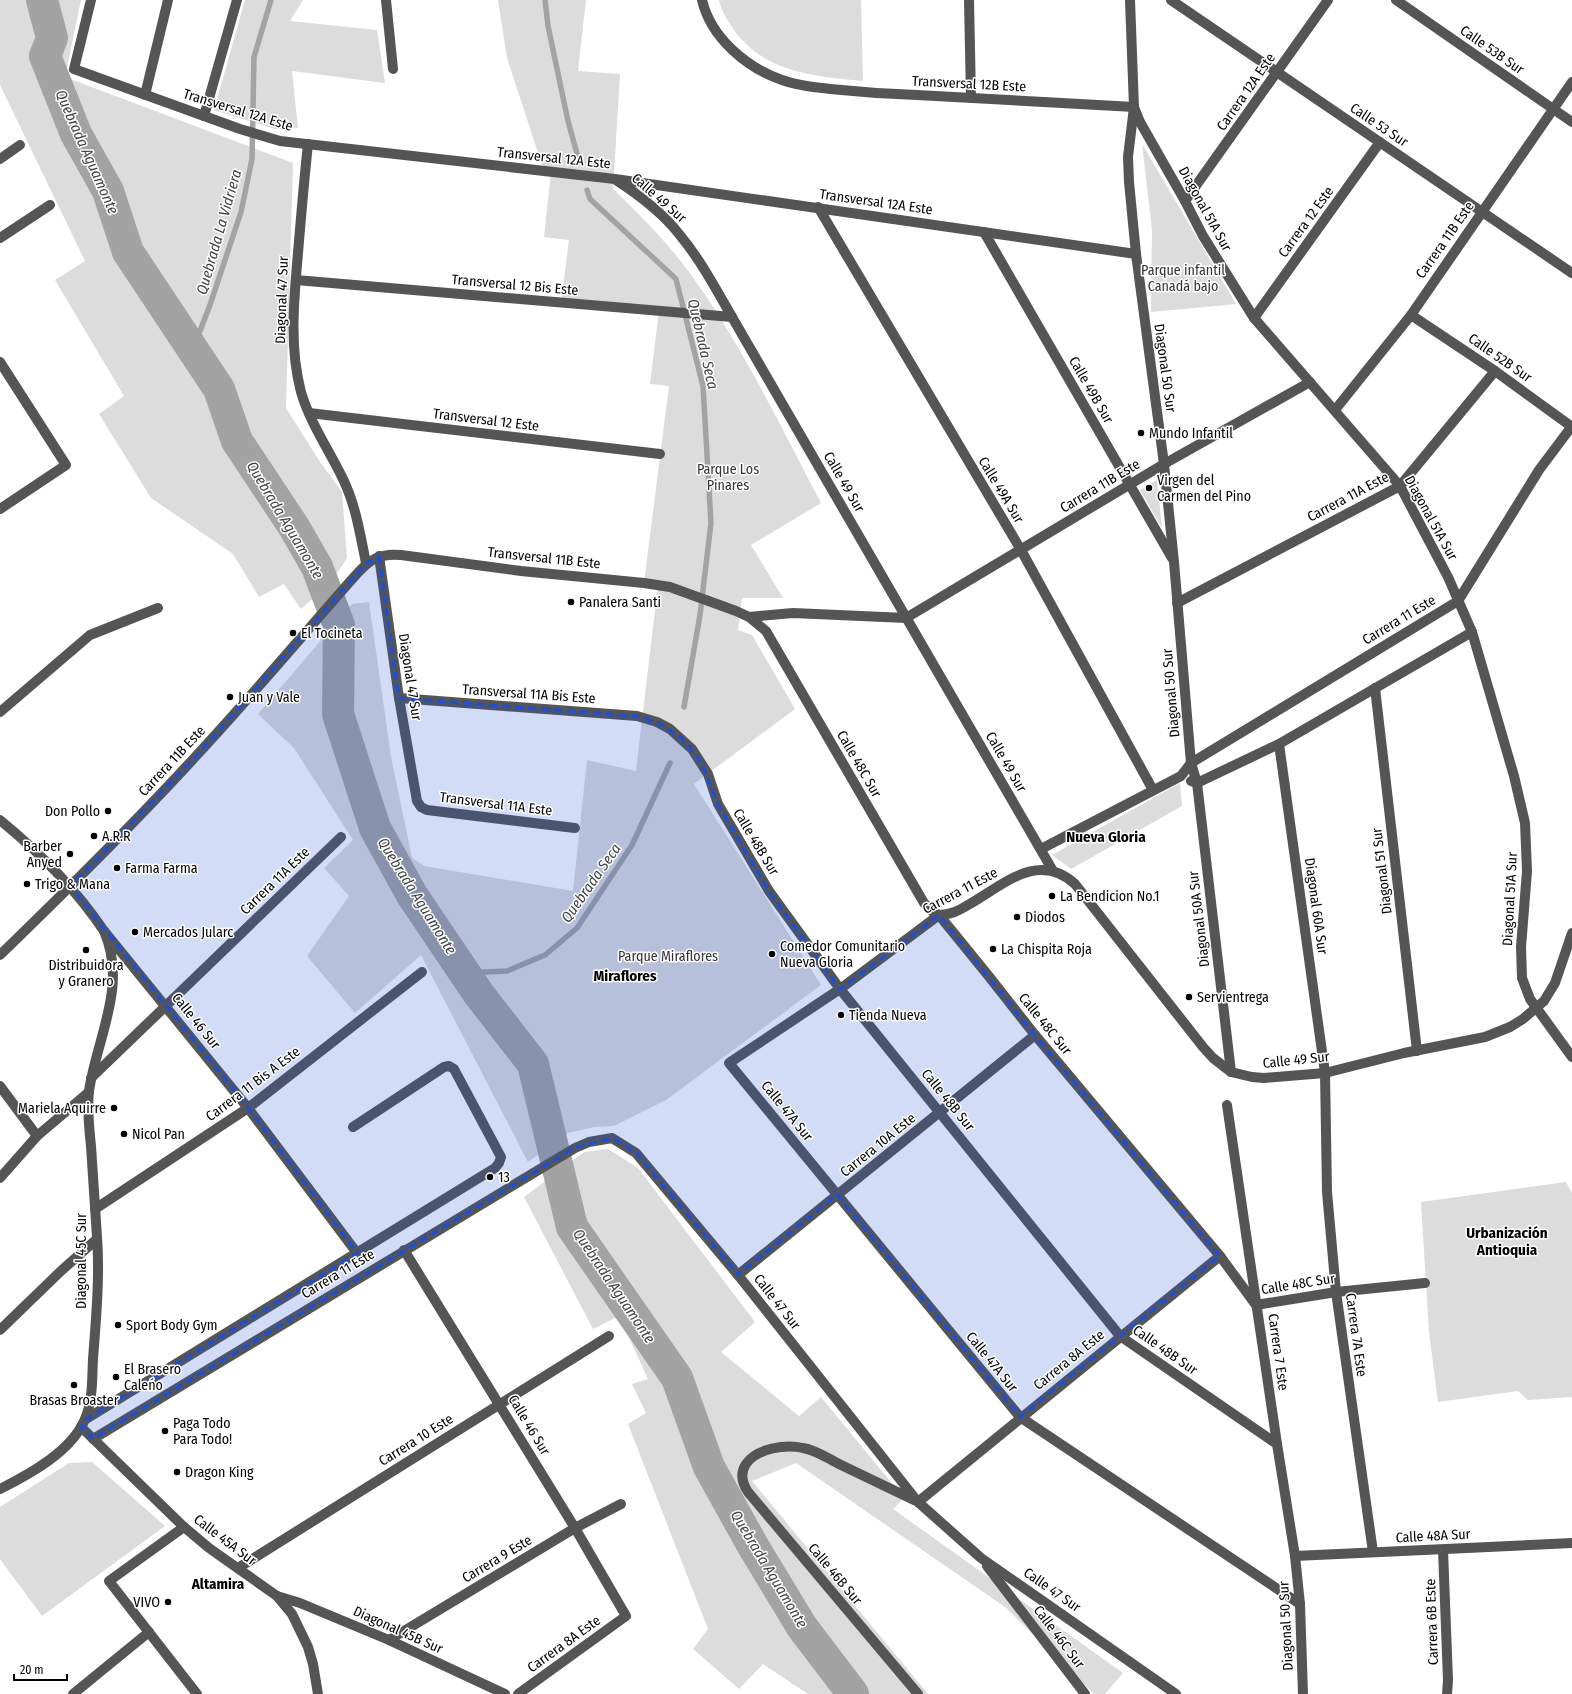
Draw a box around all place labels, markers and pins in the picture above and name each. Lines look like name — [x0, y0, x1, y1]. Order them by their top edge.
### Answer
place label: Mundo Infantil — [1149, 425, 1233, 442]
marker: Mundo Infantil — [1136, 428, 1146, 438]
place label: Virgen del Carmen del Pino — [1157, 472, 1251, 505]
marker: Virgen del Carmen del Pino — [1144, 483, 1154, 493]
place label: Panalera Santi — [579, 594, 661, 611]
marker: Panalera Santi — [566, 597, 576, 607]
place label: El Tocineta — [301, 625, 363, 642]
marker: El Tocineta — [288, 628, 298, 638]
place label: Juan y Vale — [238, 689, 300, 706]
marker: Juan y Vale — [225, 692, 235, 702]
place label: Don Pollo — [45, 803, 100, 820]
marker: Don Pollo — [103, 806, 113, 816]
place label: A.R.R — [102, 828, 131, 845]
marker: A.R.R — [89, 831, 99, 841]
place label: Barber Anyed — [23, 838, 62, 871]
marker: Barber Anyed — [65, 849, 75, 859]
place label: Farma Farma — [125, 860, 198, 877]
marker: Farma Farma — [112, 863, 122, 873]
place label: Trigo & Mana — [35, 876, 110, 893]
marker: Trigo & Mana — [22, 879, 32, 889]
place label: La Bendicion No.1 — [1060, 888, 1160, 905]
marker: La Bendicion No.1 — [1047, 891, 1057, 901]
place label: Diodos — [1025, 909, 1065, 926]
marker: Diodos — [1012, 912, 1022, 922]
place label: Mercados Jularc — [143, 924, 233, 941]
marker: Mercados Jularc — [130, 927, 140, 937]
place label: Comedor Comunitario Nueva Gloria — [780, 938, 905, 971]
place label: La Chispita Roja — [1001, 941, 1092, 958]
marker: La Chispita Roja — [988, 944, 998, 954]
marker: Distribuidora y Granero — [81, 945, 91, 955]
marker: Comedor Comunitario Nueva Gloria — [767, 949, 777, 959]
place label: Distribuidora y Granero — [48, 957, 124, 990]
place label: Servientrega — [1197, 989, 1269, 1006]
marker: Servientrega — [1184, 992, 1194, 1002]
place label: Tienda Nueva — [849, 1007, 927, 1024]
marker: Tienda Nueva — [836, 1010, 846, 1020]
place label: Mariela Aquirre — [18, 1100, 106, 1117]
marker: Mariela Aquirre — [109, 1103, 119, 1113]
place label: Nicol Pan — [132, 1126, 185, 1143]
marker: Nicol Pan — [119, 1129, 129, 1139]
place label: 13 — [498, 1169, 510, 1186]
marker: 13 — [485, 1172, 495, 1182]
place label: Sport Body Gym — [126, 1317, 218, 1334]
marker: Sport Body Gym — [113, 1320, 123, 1330]
place label: El Brasero Caleńo — [124, 1361, 181, 1394]
marker: El Brasero Caleńo — [111, 1372, 121, 1382]
marker: Brasas Broaster — [69, 1380, 79, 1390]
place label: Brasas Broaster — [29, 1392, 119, 1409]
place label: Paga Todo Para Todo! — [173, 1415, 232, 1448]
marker: Paga Todo Para Todo! — [160, 1426, 170, 1436]
place label: Dragon King — [185, 1464, 254, 1481]
marker: Dragon King — [172, 1467, 182, 1477]
place label: VIVO — [133, 1594, 160, 1611]
marker: VIVO — [163, 1597, 173, 1607]

